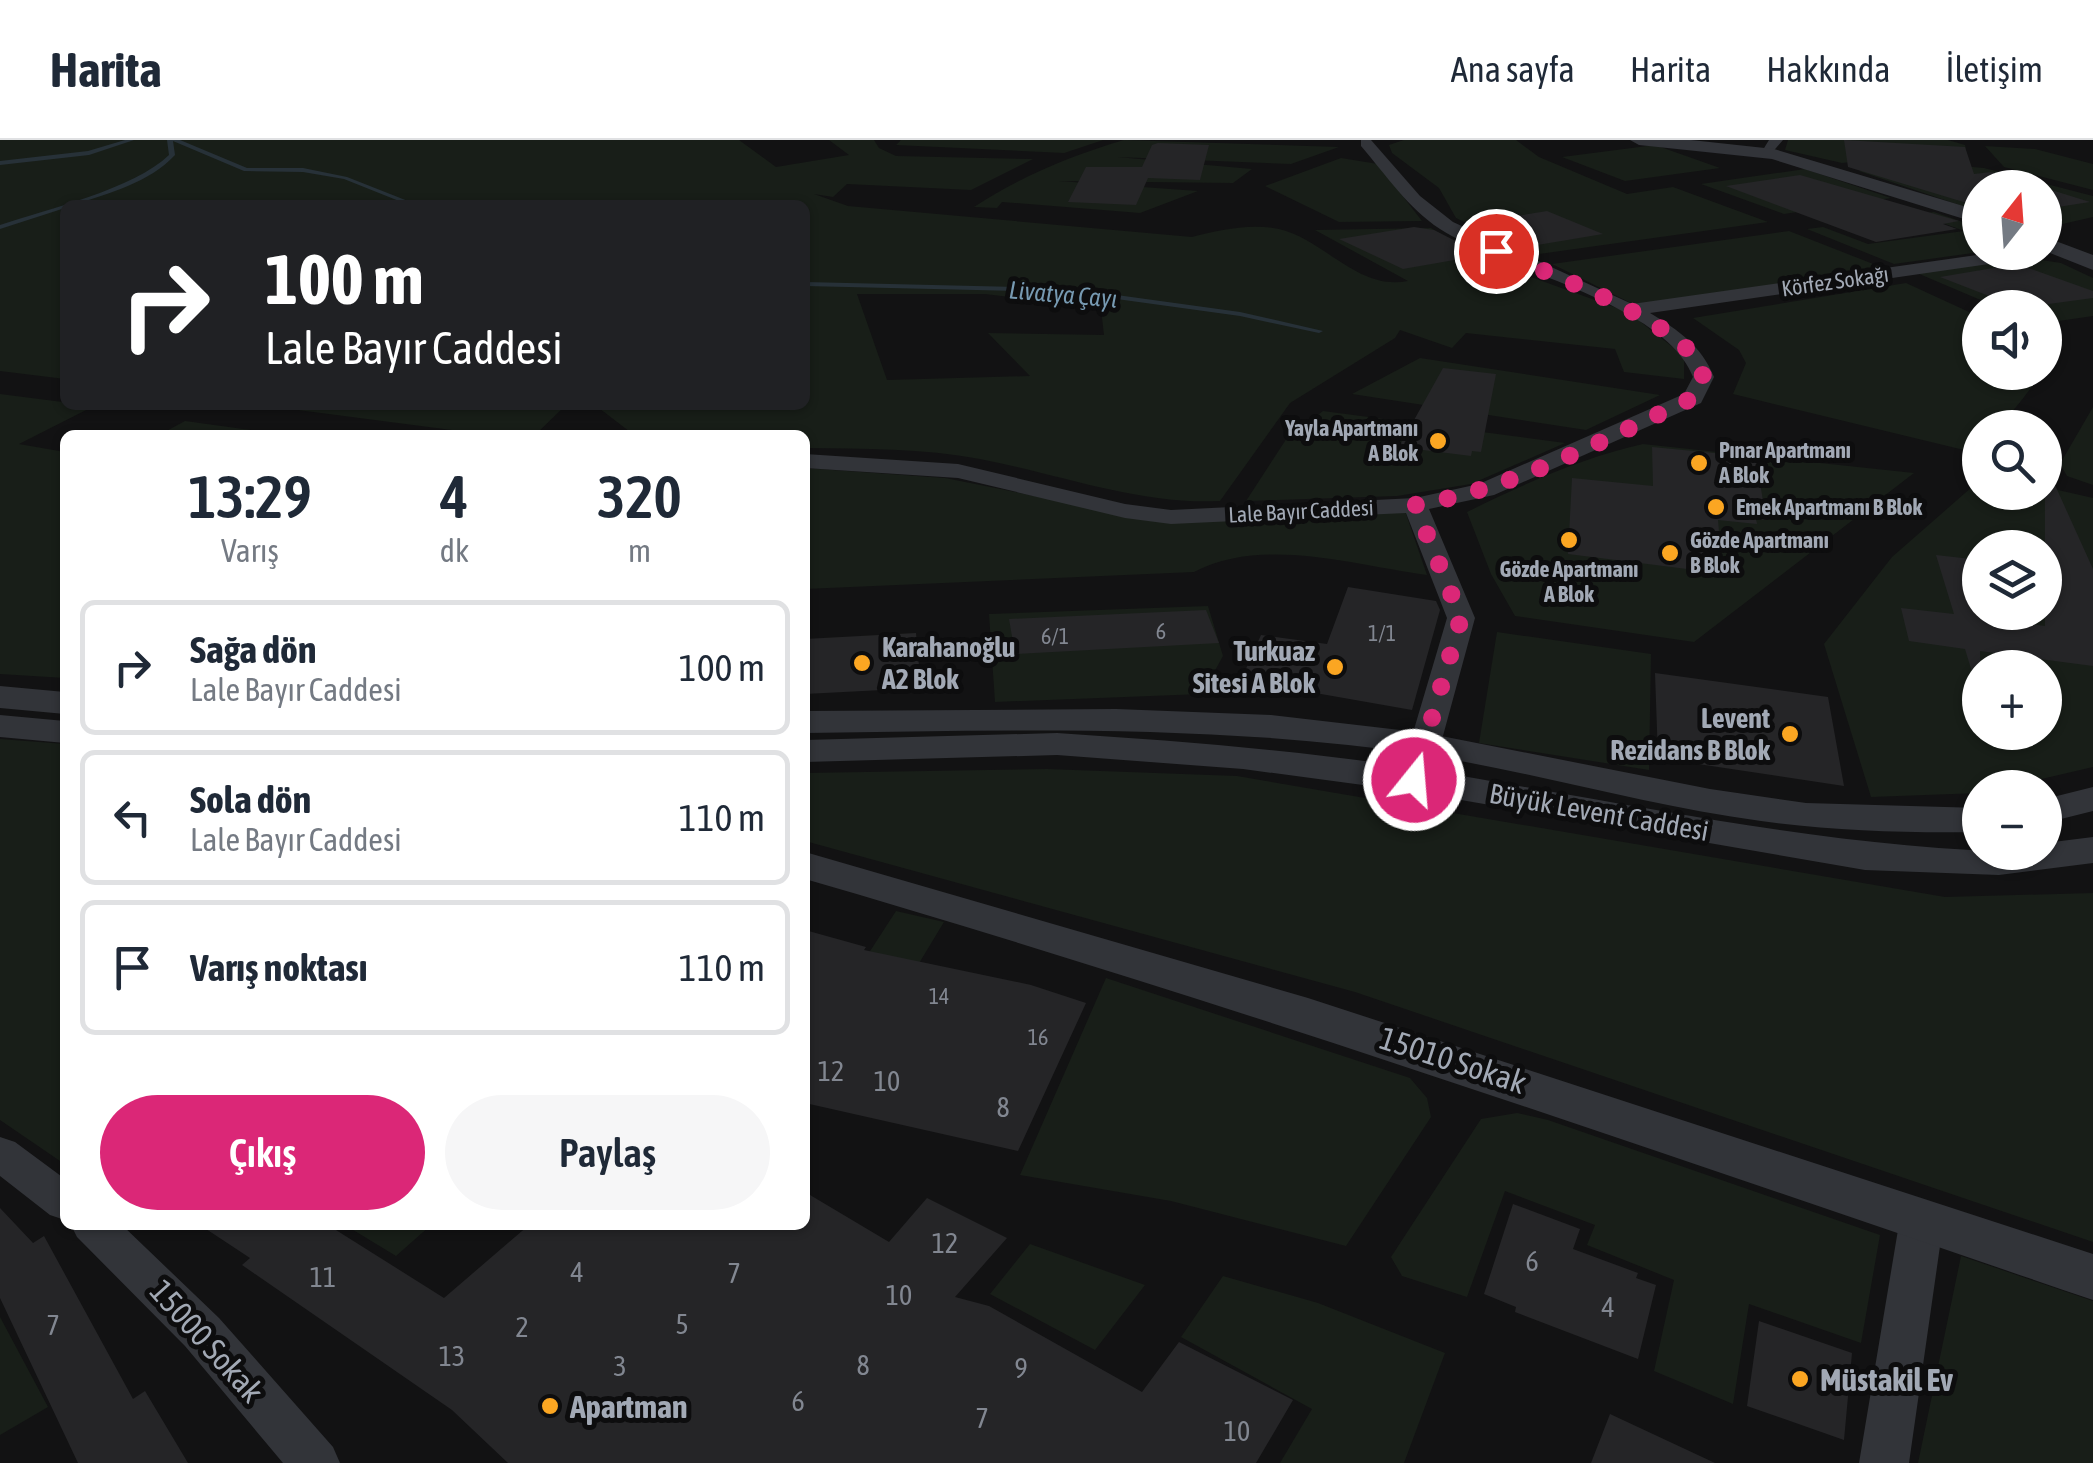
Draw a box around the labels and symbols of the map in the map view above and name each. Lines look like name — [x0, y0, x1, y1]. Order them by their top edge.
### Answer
north arrow — [1962, 170, 2062, 270]
pin — [1454, 209, 1539, 294]
street label: Körfez Sokağı — [1780, 261, 1890, 301]
water label: Livatya Çayı — [1008, 275, 1118, 313]
place label: Yayla Apartmanı A Blok — [1284, 415, 1418, 466]
marker: Yayla Apartmanı A Blok — [1427, 430, 1449, 452]
place label: Pınar Apartmanı A Blok — [1718, 437, 1851, 488]
marker: Pınar Apartmanı A Blok — [1688, 452, 1710, 474]
street label: Lale Bayır Caddesi — [1228, 494, 1374, 528]
place label: Emek Apartmanı B Blok — [1736, 494, 1923, 520]
marker: Emek Apartmanı B Blok — [1705, 496, 1727, 518]
place label: Gözde Apartmanı B Blok — [1690, 527, 1829, 578]
marker: Gözde Apartmanı A Blok — [1558, 529, 1580, 551]
marker: Gözde Apartmanı B Blok — [1659, 542, 1681, 564]
place label: Gözde Apartmanı A Blok — [1500, 556, 1638, 607]
house number: 6 — [1156, 618, 1166, 644]
house number: 1/1 — [1368, 620, 1396, 646]
house number: 6/1 — [1041, 623, 1069, 649]
place label: Karahanoğlu A2 Blok — [881, 631, 1015, 695]
place label: Turkuaz Sitesi A Blok — [1193, 635, 1316, 699]
marker: Karahanoğlu A2 Blok — [851, 652, 873, 674]
marker: Turkuaz Sitesi A Blok — [1324, 656, 1346, 678]
place label: Levent Rezidans B Blok — [1610, 702, 1771, 766]
marker: Levent Rezidans B Blok — [1779, 723, 1801, 745]
position arrow — [1362, 728, 1466, 832]
street label: Büyük Levent Caddesi — [1487, 777, 1711, 847]
house number: 14 — [929, 983, 949, 1009]
street label: 15010 Sokak — [1375, 1019, 1531, 1101]
house number: 16 — [1028, 1024, 1048, 1050]
house number: 12 — [818, 1055, 844, 1087]
house number: 10 — [874, 1065, 900, 1097]
house number: 8 — [996, 1091, 1010, 1123]
house number: 12 — [932, 1227, 958, 1259]
house number: 6 — [1525, 1245, 1539, 1277]
house number: 4 — [570, 1256, 584, 1288]
house number: 7 — [727, 1257, 741, 1289]
house number: 11 — [310, 1261, 336, 1293]
street label: 15000 Sokak — [143, 1272, 271, 1410]
house number: 10 — [886, 1279, 912, 1311]
house number: 4 — [1601, 1291, 1615, 1323]
house number: 5 — [675, 1308, 689, 1340]
house number: 7 — [46, 1309, 60, 1341]
house number: 2 — [515, 1311, 529, 1343]
house number: 13 — [439, 1340, 465, 1372]
house number: 8 — [856, 1349, 870, 1381]
house number: 3 — [613, 1350, 627, 1382]
house number: 9 — [1014, 1352, 1028, 1384]
place label: Müstakil Ev — [1820, 1361, 1954, 1398]
marker: Müstakil Ev — [1789, 1368, 1811, 1390]
house number: 6 — [791, 1385, 805, 1417]
place label: Apartman — [569, 1388, 688, 1425]
marker: Apartman — [539, 1395, 561, 1417]
house number: 7 — [975, 1402, 989, 1434]
house number: 10 — [1224, 1415, 1250, 1447]

